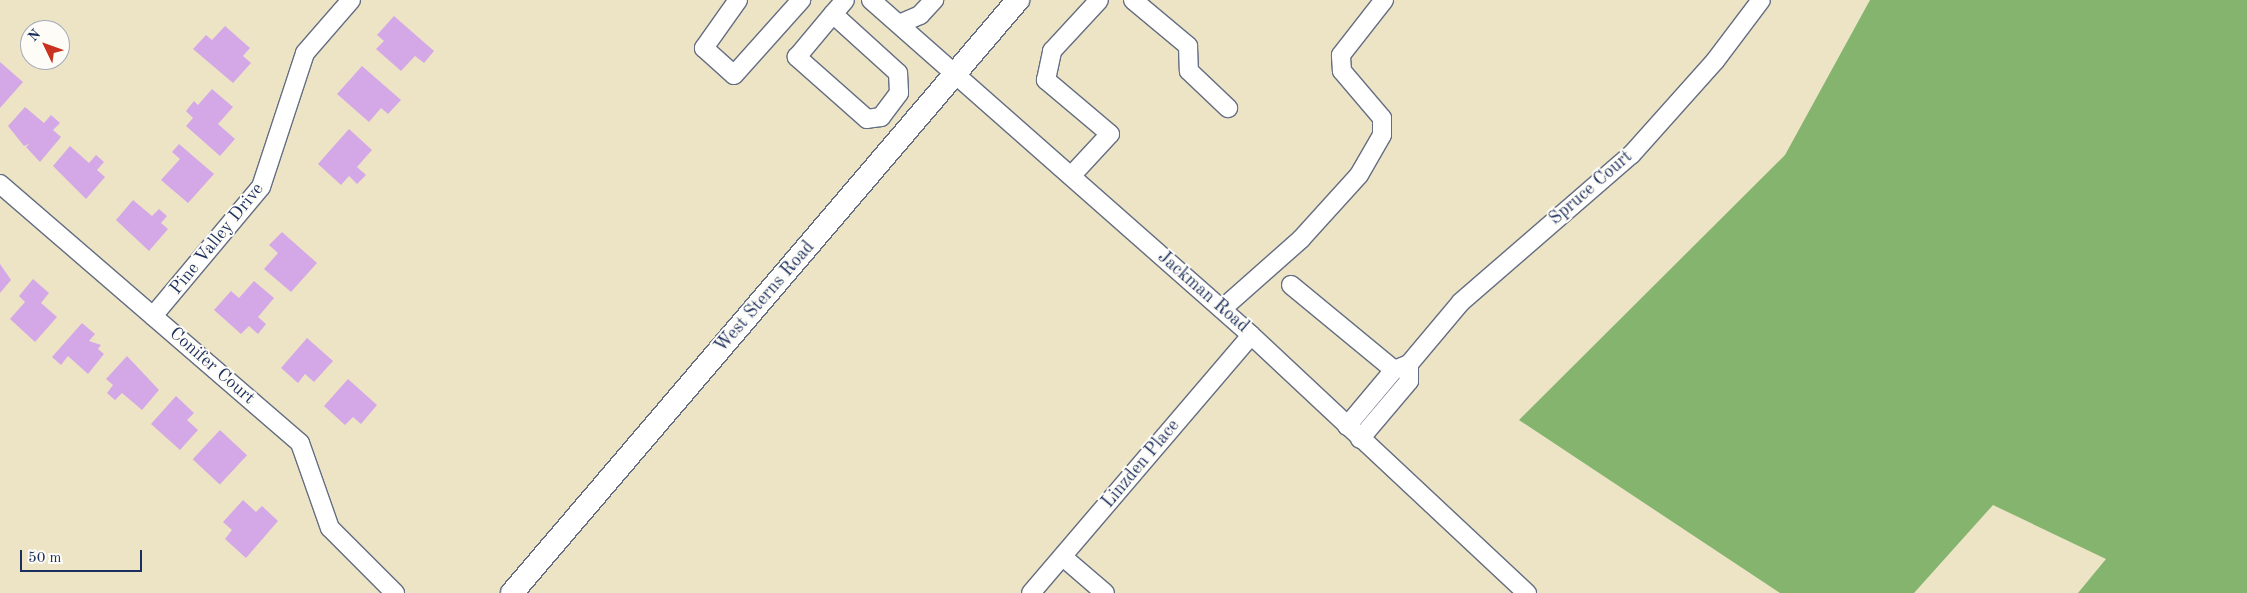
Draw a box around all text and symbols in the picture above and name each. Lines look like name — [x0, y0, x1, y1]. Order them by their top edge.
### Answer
north arrow — [20, 20, 70, 70]
text: N — [26, 27, 43, 44]
street label: Spruce Court — [1545, 146, 1637, 230]
street label: Pine Valley Drive — [165, 179, 269, 299]
street label: West Sterns Road — [711, 237, 819, 357]
street label: Jackman Road — [1153, 246, 1253, 338]
street label: Conifer Court — [165, 323, 259, 409]
street label: Linzden Place — [1098, 415, 1184, 513]
scale bar — [22, 540, 145, 572]
text: 50 m — [28, 551, 62, 566]

